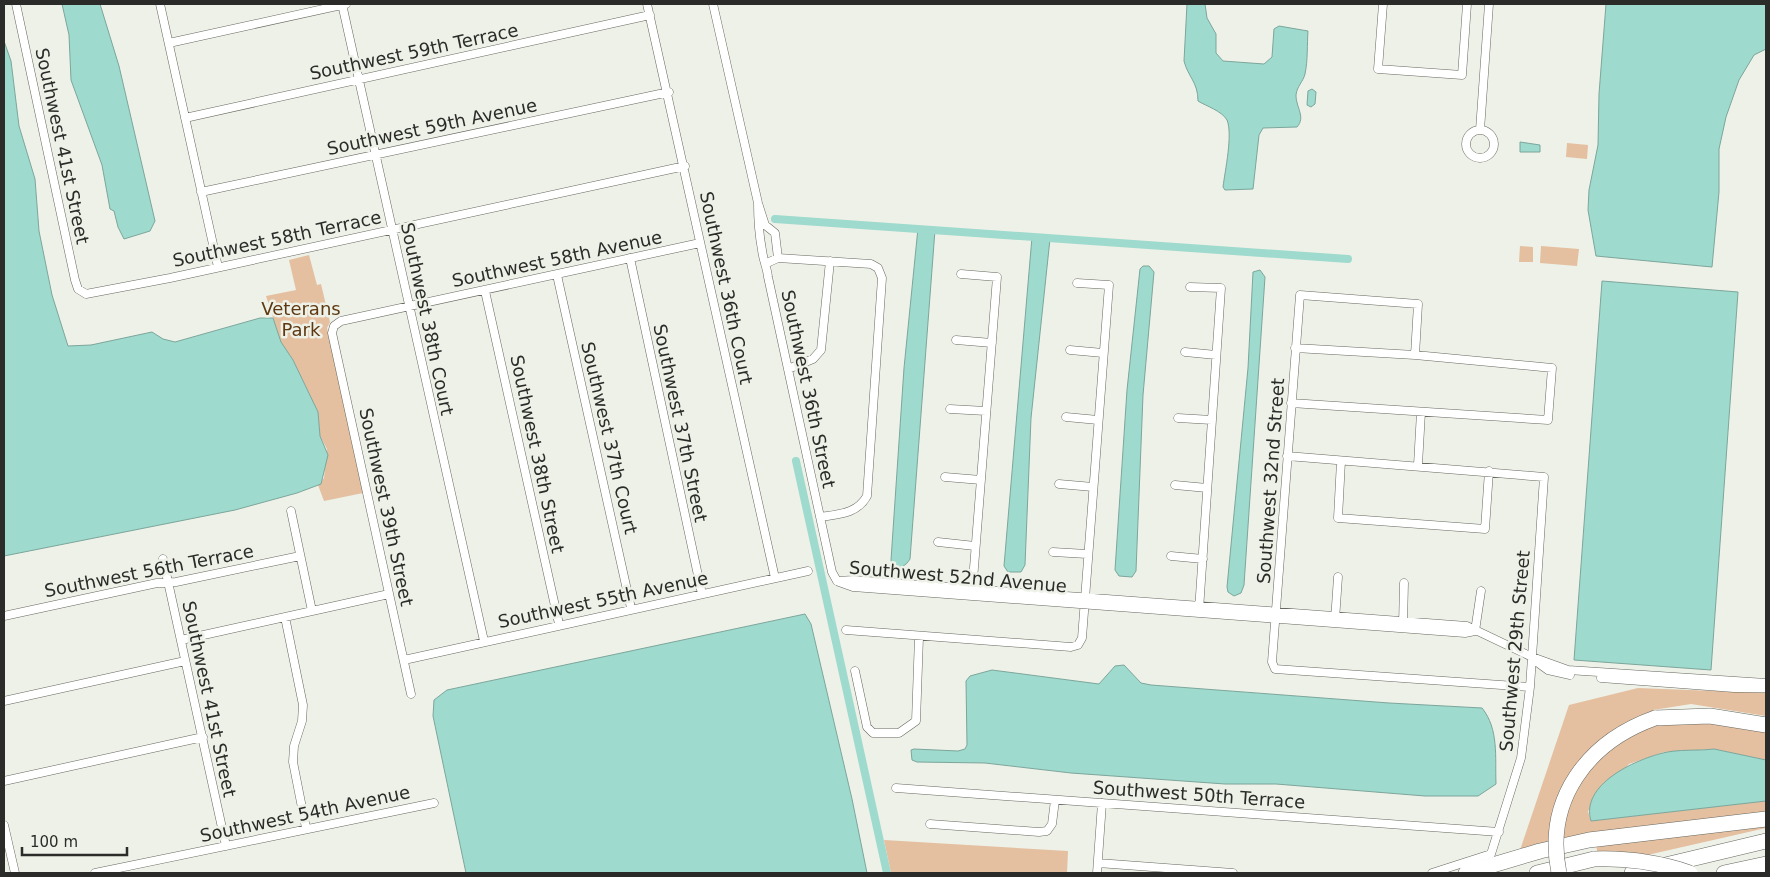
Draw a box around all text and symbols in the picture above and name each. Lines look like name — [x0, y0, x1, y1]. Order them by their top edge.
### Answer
street label: Southwest 59th Terrace — [308, 19, 520, 84]
street label: Southwest 41st Street — [31, 46, 94, 246]
street label: Southwest 59th Avenue — [325, 94, 539, 159]
street label: Southwest 36th Court — [696, 189, 757, 386]
street label: Southwest 58th Terrace — [171, 206, 383, 271]
street label: Southwest 38th Court — [397, 220, 458, 417]
street label: Southwest 58th Avenue — [450, 226, 664, 291]
street label: Southwest 36th Street — [777, 288, 840, 490]
park label: Veterans Park — [261, 298, 341, 340]
street label: Southwest 37th Street — [649, 322, 712, 524]
street label: Southwest 37th Court — [577, 340, 642, 536]
street label: Southwest 38th Street — [506, 353, 569, 555]
street label: Southwest 32nd Street — [1253, 377, 1288, 585]
street label: Southwest 39th Street — [355, 406, 418, 608]
street label: Southwest 56th Terrace — [42, 540, 255, 601]
street label: Southwest 29th Street — [1495, 549, 1534, 753]
street label: Southwest 52nd Avenue — [848, 557, 1068, 596]
street label: Southwest 55th Avenue — [496, 567, 710, 632]
street label: Southwest 41st Street — [178, 599, 241, 799]
street label: Southwest 50th Terrace — [1092, 777, 1306, 812]
street label: Southwest 54th Avenue — [198, 781, 412, 846]
scale bar — [22, 824, 128, 856]
text: 100 m — [30, 833, 78, 851]

